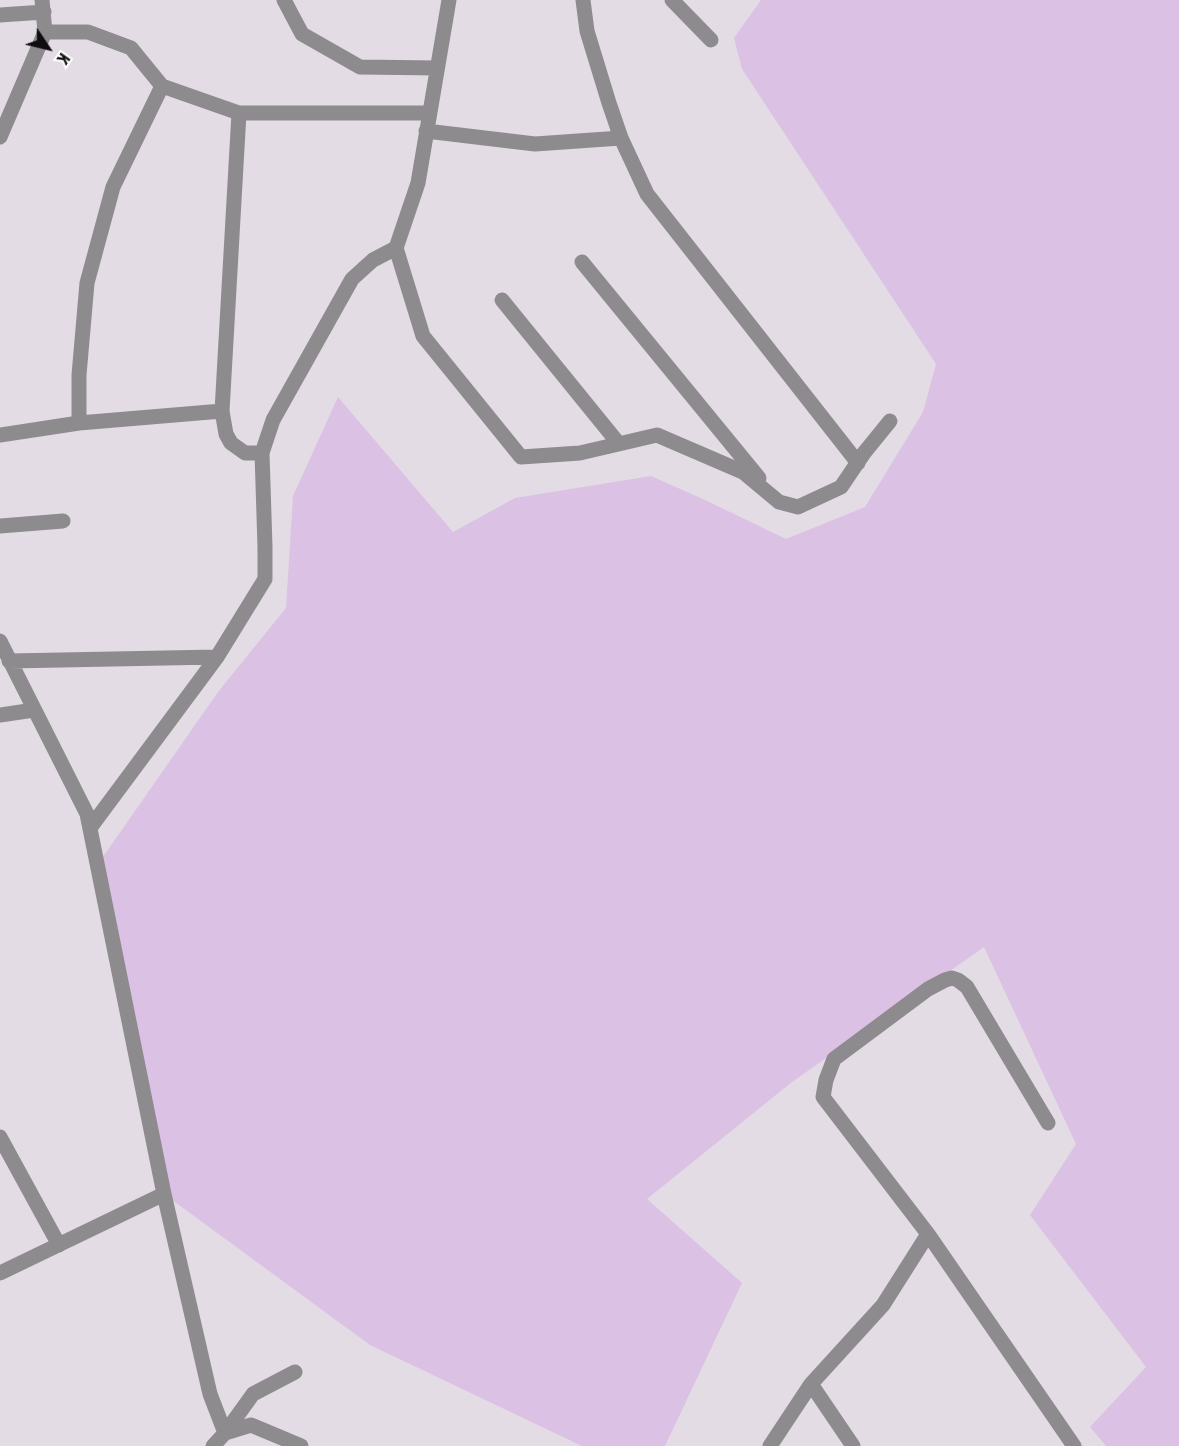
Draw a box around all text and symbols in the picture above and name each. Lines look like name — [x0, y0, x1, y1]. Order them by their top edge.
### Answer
north arrow — [18, 18, 78, 78]
text: K — [53, 50, 73, 68]

